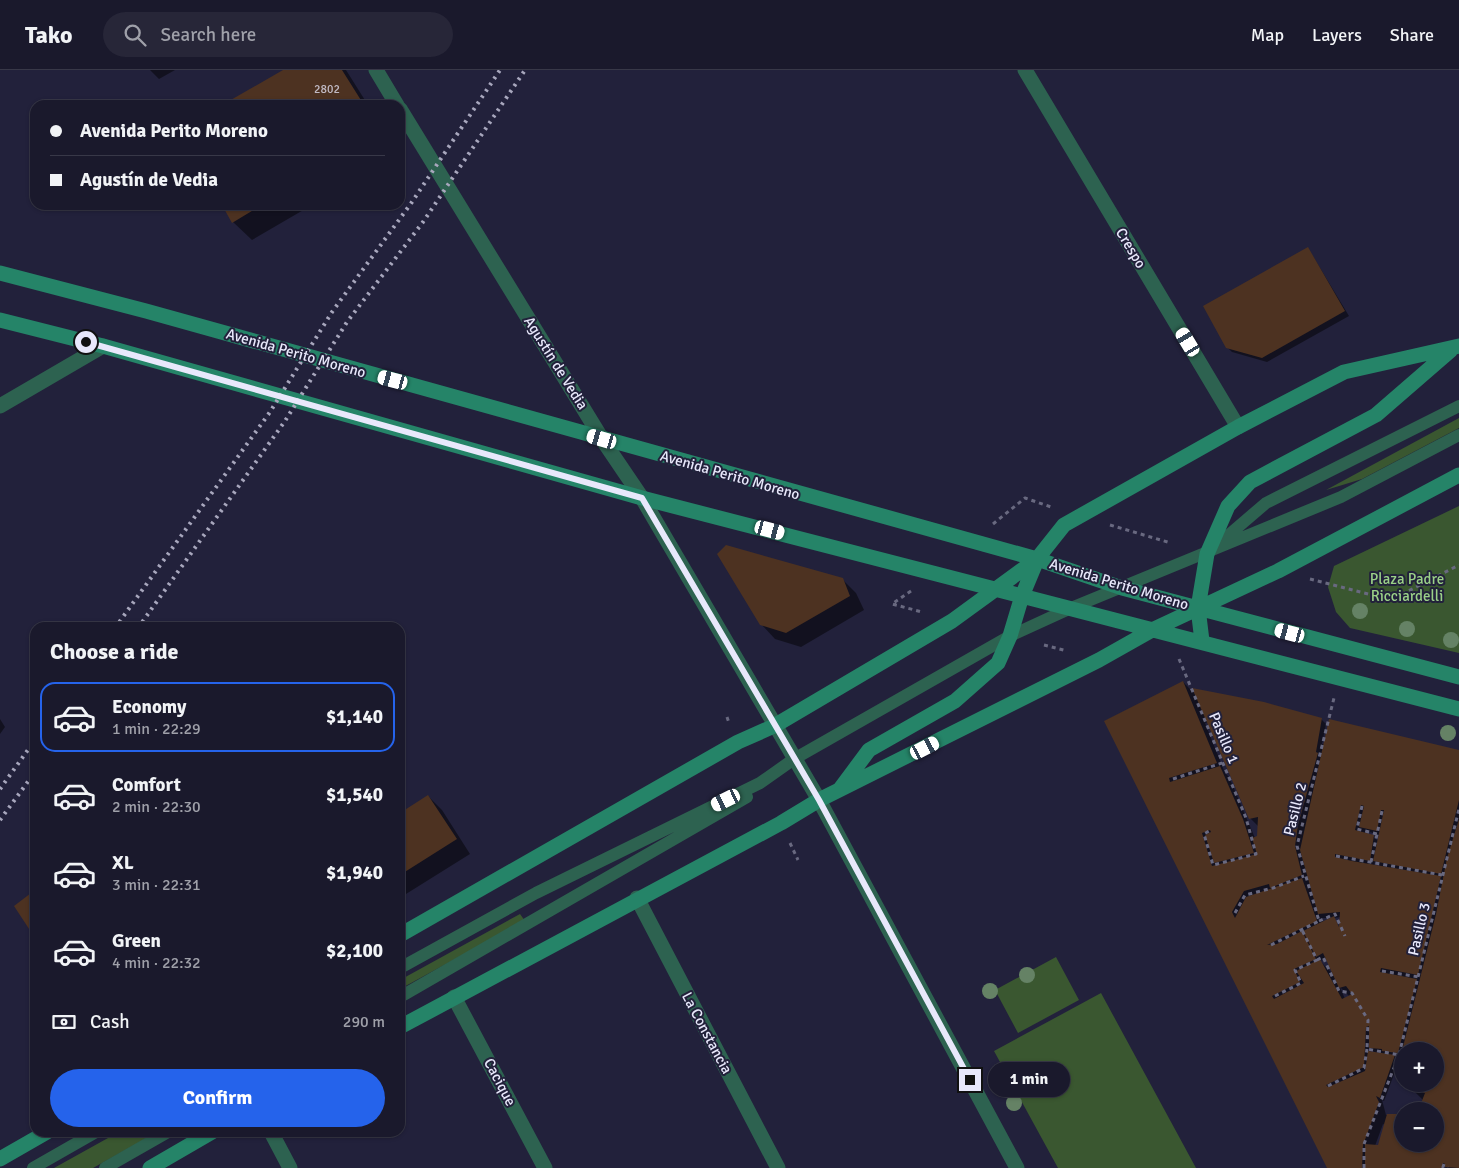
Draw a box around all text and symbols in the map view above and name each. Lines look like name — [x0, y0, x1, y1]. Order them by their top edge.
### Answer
search box — [103, 12, 453, 57]
text: Tako — [25, 20, 73, 50]
icon: search — [121, 21, 149, 49]
text: Search here — [161, 23, 256, 47]
text: Map — [1251, 24, 1284, 46]
text: Layers — [1312, 24, 1362, 46]
text: Share — [1390, 24, 1434, 46]
house number: 2802 — [314, 82, 340, 97]
text: Avenida Perito Moreno — [80, 119, 268, 143]
text: Agustín de Vedia — [80, 168, 218, 192]
street label: Crespo — [1112, 224, 1150, 272]
street label: Agustín de Vedia — [520, 313, 592, 413]
street label: Avenida Perito Moreno — [224, 324, 368, 382]
car — [1173, 325, 1202, 359]
route start — [75, 331, 97, 353]
car — [376, 369, 409, 391]
car — [585, 428, 618, 450]
street label: Avenida Perito Moreno — [658, 446, 802, 504]
car — [753, 519, 786, 541]
street label: Avenida Perito Moreno — [1047, 554, 1191, 614]
park label: Plaza Padre Ricciardelli — [1370, 570, 1444, 605]
car — [1273, 622, 1306, 644]
text: Choose a ride — [50, 638, 178, 665]
icon: car — [52, 695, 97, 740]
text: Economy — [112, 695, 186, 719]
text: $1,140 — [326, 705, 383, 729]
street label: Pasillo 1 — [1205, 710, 1243, 766]
text: 1 min · 22:29 — [112, 719, 201, 739]
car — [908, 735, 941, 761]
icon: car — [52, 773, 97, 818]
text: Comfort — [112, 773, 181, 797]
street label: Pasillo 2 — [1280, 781, 1310, 837]
text: $1,540 — [326, 783, 383, 807]
car — [709, 787, 742, 813]
text: 2 min · 22:30 — [112, 797, 201, 817]
icon: car — [52, 851, 97, 896]
text: XL — [112, 851, 134, 875]
text: $1,940 — [326, 861, 383, 885]
text: 3 min · 22:31 — [112, 875, 201, 895]
street label: Pasillo 3 — [1404, 901, 1434, 957]
icon: car — [52, 929, 97, 974]
text: Green — [112, 929, 161, 953]
text: $2,100 — [326, 939, 383, 963]
text: 4 min · 22:32 — [112, 953, 201, 973]
street label: La Constancia — [678, 989, 736, 1077]
icon: cash — [50, 1008, 78, 1036]
text: Cash — [90, 1010, 130, 1034]
text: 290 m — [343, 1012, 385, 1032]
map controls — [1394, 1042, 1444, 1152]
button: + — [1394, 1042, 1444, 1092]
street label: Cacique — [480, 1055, 520, 1109]
callout: 1 min — [988, 1062, 1070, 1098]
button: Confirm — [50, 1069, 385, 1127]
route end — [959, 1069, 981, 1091]
text: 1 min — [1010, 1069, 1048, 1089]
button: − — [1394, 1102, 1444, 1152]

